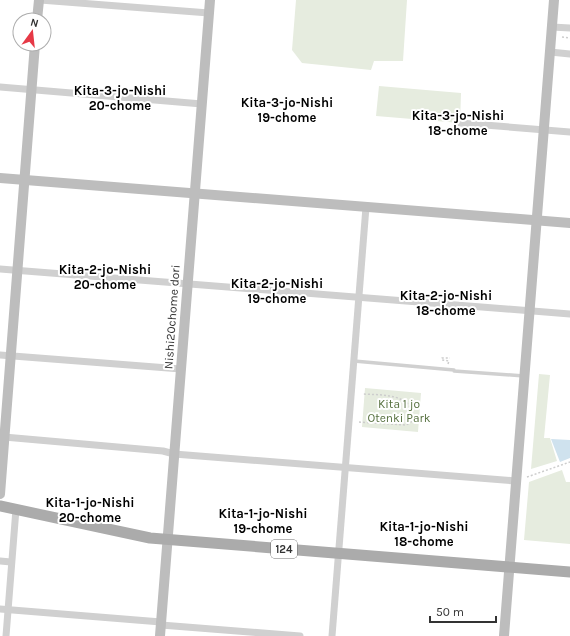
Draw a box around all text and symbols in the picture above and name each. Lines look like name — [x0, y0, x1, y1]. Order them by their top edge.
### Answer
north arrow — [12, 12, 52, 52]
text: N — [29, 16, 40, 30]
district label: Kita-3-jo-Nishi 20-chome — [74, 83, 166, 113]
district label: Kita-3-jo-Nishi 19-chome — [241, 95, 333, 125]
district label: Kita-3-jo-Nishi 18-chome — [412, 108, 504, 138]
district label: Kita-2-jo-Nishi 20-chome — [59, 262, 151, 292]
street label: Nishi20chome dori — [161, 264, 183, 370]
district label: Kita-2-jo-Nishi 19-chome — [231, 276, 323, 306]
district label: Kita-2-jo-Nishi 18-chome — [400, 288, 492, 318]
park label: Kita 1 jo Otenki Park — [367, 397, 431, 425]
district label: Kita-1-jo-Nishi 20-chome — [45, 495, 135, 525]
district label: Kita-1-jo-Nishi 19-chome — [218, 506, 308, 536]
district label: Kita-1-jo-Nishi 18-chome — [379, 519, 469, 549]
road number: 124 — [271, 540, 297, 558]
scale bar — [430, 598, 496, 624]
text: 50 m — [436, 605, 464, 619]

